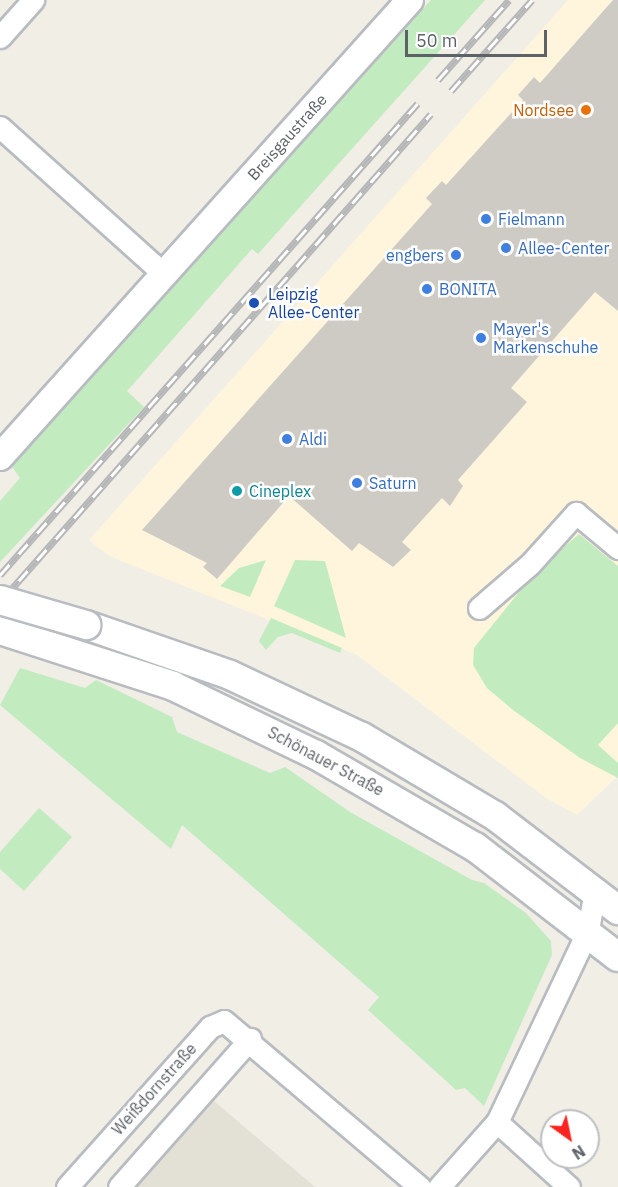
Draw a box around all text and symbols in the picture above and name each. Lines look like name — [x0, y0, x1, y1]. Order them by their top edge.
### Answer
scale bar — [408, 18, 550, 56]
text: 50 m — [416, 29, 458, 52]
street label: Breisgaustraße — [243, 90, 331, 184]
place label: Nordsee — [513, 100, 574, 120]
marker: Nordsee — [579, 103, 593, 117]
place label: Fielmann — [498, 209, 565, 229]
marker: Fielmann — [479, 212, 493, 226]
place label: Allee-Center — [518, 238, 609, 258]
marker: Allee-Center — [499, 241, 513, 255]
place label: engbers — [386, 245, 444, 265]
marker: engbers — [449, 248, 463, 262]
place label: BONITA — [439, 279, 497, 299]
marker: BONITA — [420, 282, 434, 296]
place label: Leipzig Allee-Center — [268, 284, 359, 322]
marker: Leipzig Allee-Center — [245, 294, 263, 312]
place label: Mayer's Markenschuhe — [493, 319, 598, 357]
marker: Mayer's Markenschuhe — [474, 331, 488, 345]
place label: Aldi — [299, 429, 327, 449]
marker: Aldi — [280, 432, 294, 446]
place label: Saturn — [369, 473, 417, 493]
marker: Saturn — [350, 476, 364, 490]
place label: Cineplex — [249, 481, 311, 501]
marker: Cineplex — [230, 484, 244, 498]
street label: Schönauer Straße — [265, 722, 387, 800]
street label: Weißdornstraße — [108, 1039, 200, 1139]
north arrow — [540, 1109, 600, 1169]
text: N — [568, 1141, 589, 1164]

